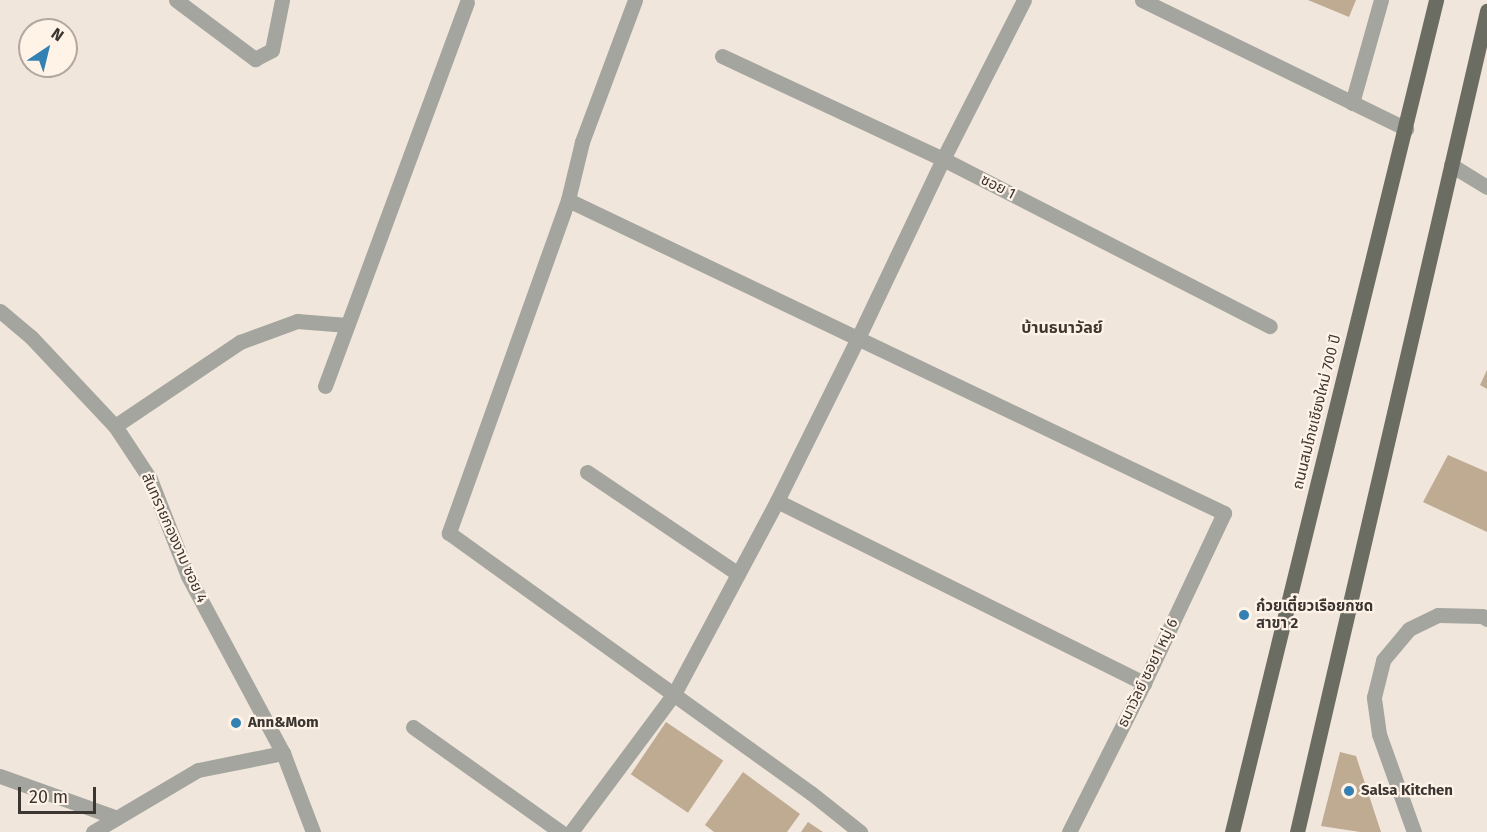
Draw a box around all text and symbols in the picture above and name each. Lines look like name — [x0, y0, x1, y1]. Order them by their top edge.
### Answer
north arrow — [18, 18, 78, 78]
text: N — [48, 24, 67, 45]
street label: ซอย 1 — [978, 171, 1018, 203]
district label: บ้านธนาวัลย์ — [1021, 318, 1103, 338]
street label: ถนนสมโภชเชียงใหม่ 700 ปี — [1289, 333, 1345, 491]
street label: สันทรายกองงาม ซอย 4 — [137, 470, 211, 606]
place label: ก๋วยเตี๋ยวเรือยกซด สาขา 2 — [1256, 597, 1373, 632]
marker: ก๋วยเตี๋ยวเรือยกซด สาขา 2 — [1237, 608, 1251, 622]
street label: ธนาวัลย์ ซอย1 หมู่ 6 — [1114, 616, 1182, 730]
place label: Ann&Mom — [248, 714, 319, 732]
marker: Ann&Mom — [229, 716, 243, 730]
scale bar — [21, 775, 99, 813]
place label: Salsa Kitchen — [1361, 782, 1453, 800]
marker: Salsa Kitchen — [1342, 784, 1356, 798]
text: 20 m — [29, 786, 68, 808]

